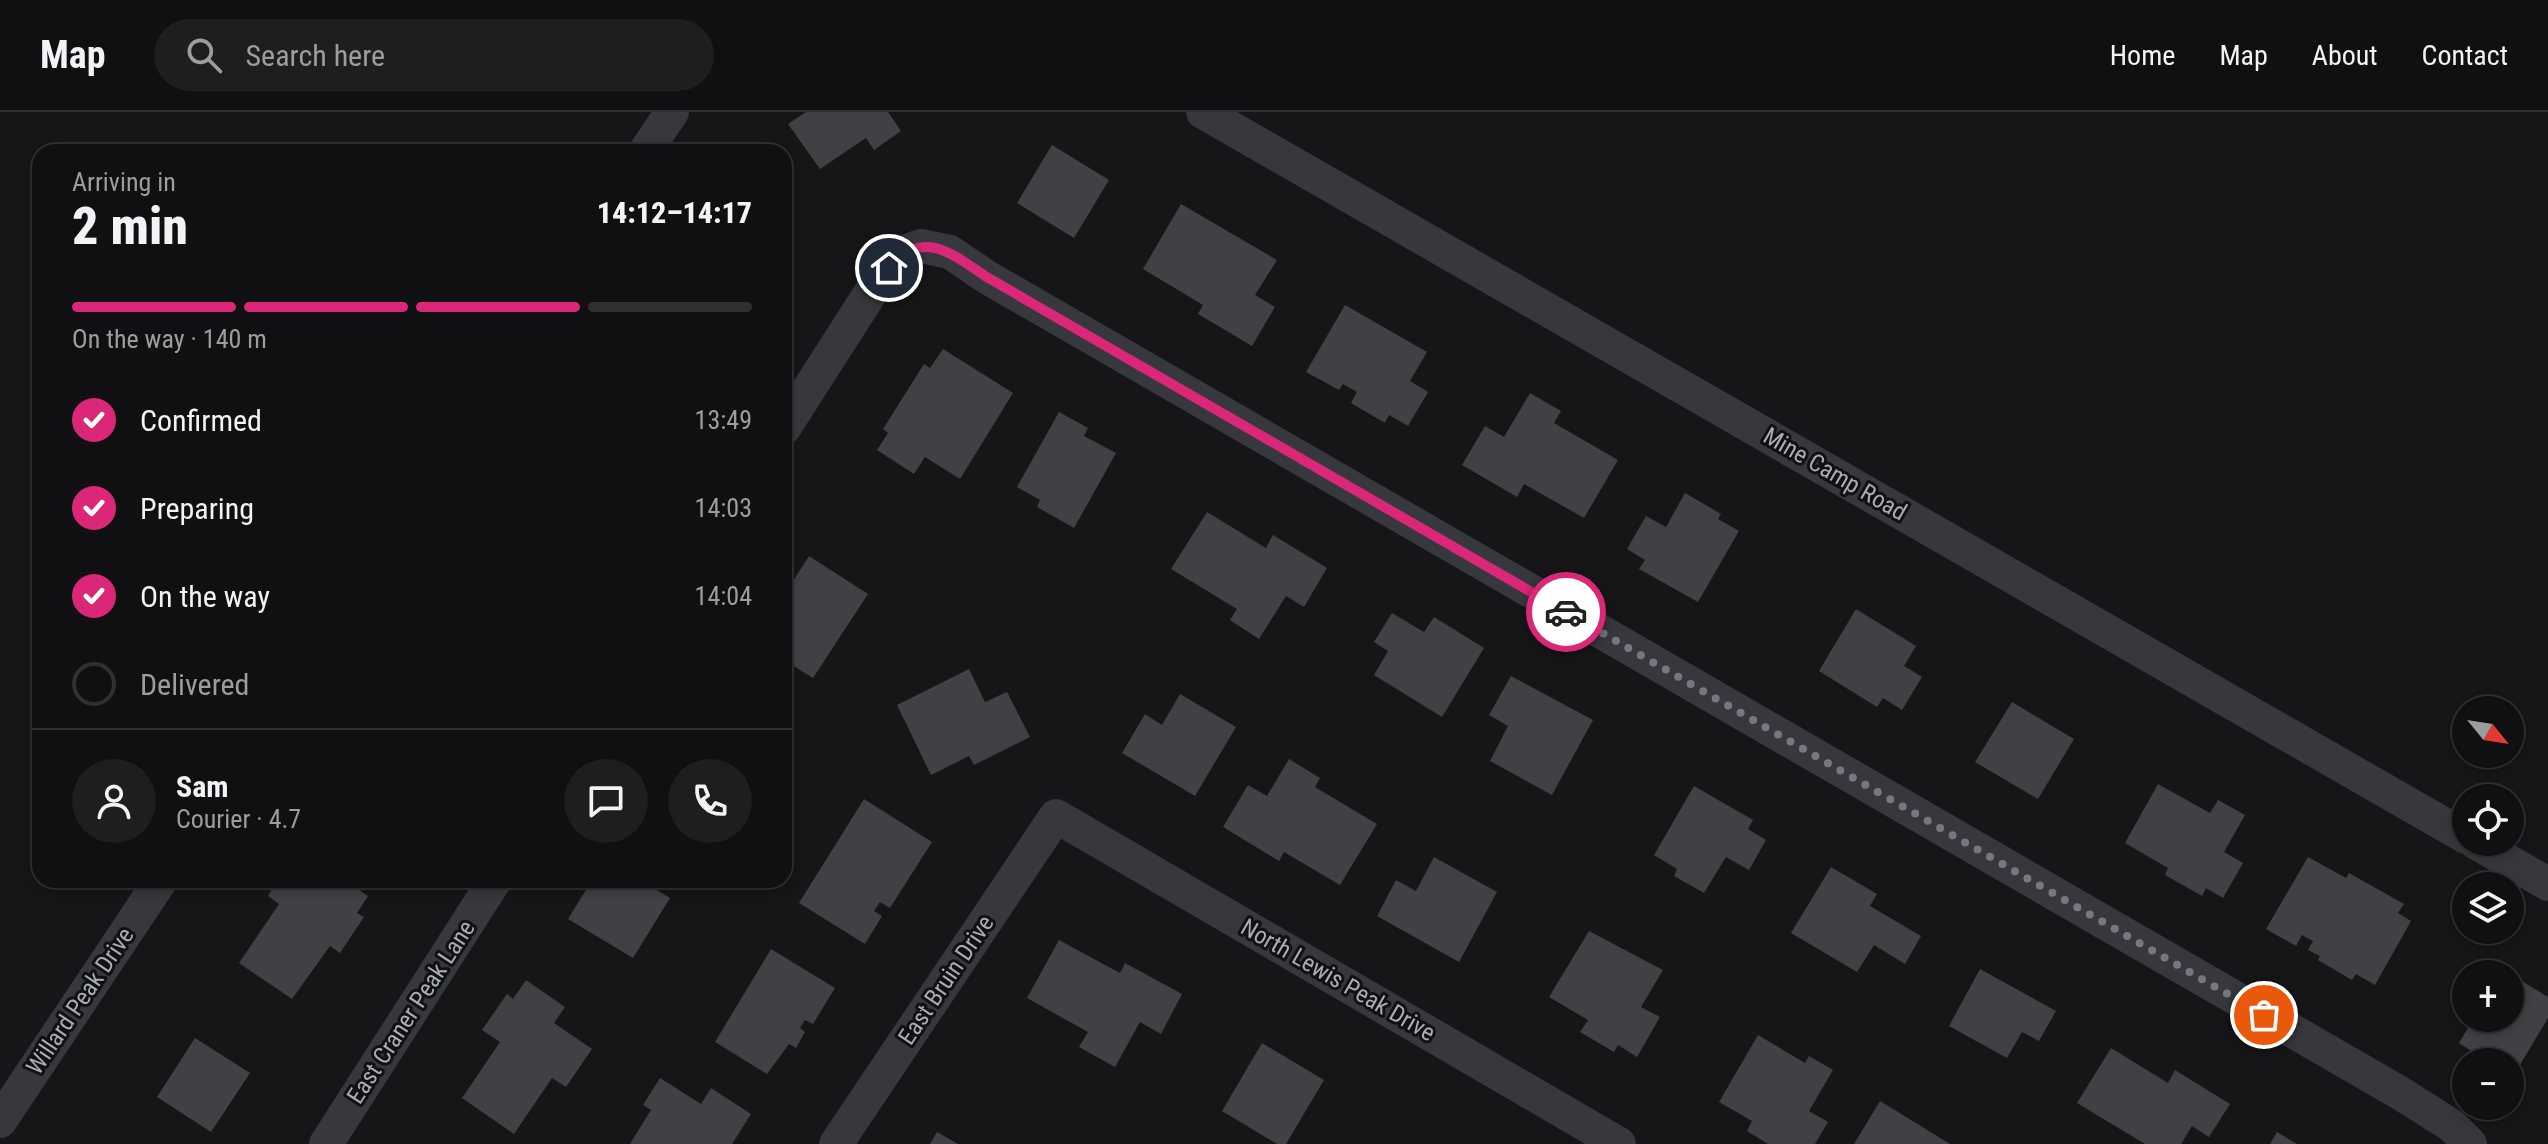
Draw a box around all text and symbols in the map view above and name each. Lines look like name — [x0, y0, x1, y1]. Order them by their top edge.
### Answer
search box — [154, 19, 714, 91]
text: Map — [40, 33, 106, 77]
icon: search — [182, 33, 226, 77]
text: Search here — [246, 38, 385, 73]
text: Home — [2110, 39, 2175, 72]
text: Map — [2219, 39, 2268, 72]
text: About — [2312, 39, 2378, 72]
text: Contact — [2422, 39, 2508, 72]
text: Arriving in — [72, 167, 176, 197]
text: 14:12–14:17 — [597, 195, 752, 230]
text: 2 min — [72, 196, 188, 257]
pin — [855, 234, 923, 302]
icon: home — [867, 246, 911, 290]
text: On the way · 140 m — [72, 324, 267, 354]
icon: check — [72, 398, 116, 442]
text: Confirmed — [140, 403, 262, 438]
text: 13:49 — [695, 405, 752, 435]
street label: Mine Camp Road — [1758, 422, 1912, 526]
icon: check — [72, 486, 116, 530]
text: Preparing — [140, 491, 254, 526]
text: 14:03 — [695, 493, 752, 523]
courier — [1526, 572, 1606, 652]
icon: check — [72, 574, 116, 618]
text: On the way — [140, 579, 270, 614]
text: 14:04 — [695, 581, 752, 611]
icon: car — [1544, 590, 1588, 634]
text: Delivered — [140, 667, 249, 702]
north arrow — [2452, 696, 2524, 768]
map controls — [2452, 696, 2524, 1120]
button: person — [72, 759, 156, 843]
button: chat — [564, 759, 648, 843]
button: phone — [668, 759, 752, 843]
text: Sam — [176, 769, 229, 804]
button: locate — [2452, 784, 2524, 856]
text: Courier · 4.7 — [176, 804, 301, 834]
button: layers — [2452, 872, 2524, 944]
street label: East Bruin Drive — [893, 910, 999, 1050]
street label: North Lewis Peak Drive — [1236, 913, 1440, 1047]
street label: East Craner Peak Lane — [341, 915, 481, 1109]
street label: Willard Peak Drive — [21, 922, 139, 1080]
button: + — [2452, 960, 2524, 1032]
pin — [2230, 981, 2298, 1049]
icon: bag — [2242, 993, 2286, 1037]
button: − — [2452, 1048, 2524, 1120]

